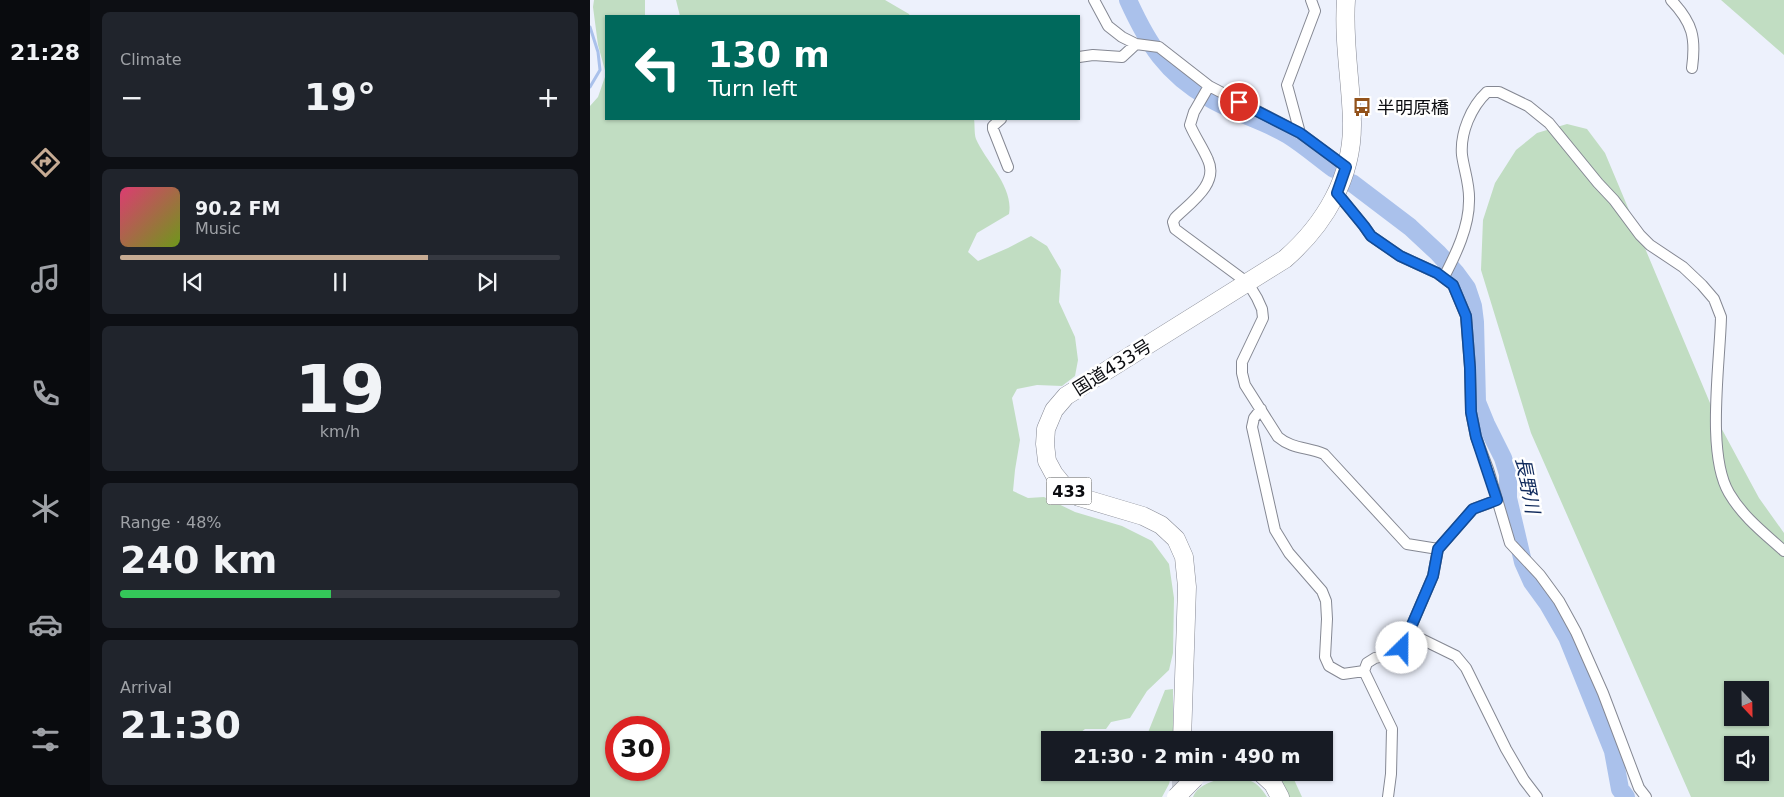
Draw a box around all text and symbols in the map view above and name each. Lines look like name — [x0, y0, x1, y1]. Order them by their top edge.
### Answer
icon: left — [625, 35, 690, 100]
text: 130 m — [708, 35, 830, 75]
text: 21:28 — [10, 40, 80, 65]
text: Climate — [120, 50, 182, 69]
text: 19° — [304, 75, 376, 119]
text: Turn left — [708, 76, 797, 101]
text: − — [120, 81, 143, 114]
text: + — [537, 81, 560, 114]
pin — [1218, 81, 1260, 123]
icon: arrive — [1225, 88, 1253, 116]
bus stop icon: 半明原橋 — [1351, 96, 1373, 118]
place label: 半明原橋 — [1377, 97, 1449, 118]
icon: directions — [28, 145, 63, 180]
text: 90.2 FM — [195, 197, 280, 219]
text: Music — [195, 219, 241, 238]
icon: music — [28, 261, 63, 296]
icon: previous — [179, 268, 207, 296]
icon: pause — [326, 268, 354, 296]
icon: next — [473, 268, 501, 296]
street label: 国道433号 — [1069, 335, 1155, 399]
text: 19 — [295, 352, 385, 427]
icon: phone — [28, 376, 63, 411]
text: km/h — [320, 422, 360, 441]
water label: 長野川 — [1512, 455, 1545, 517]
road number: 433 — [1046, 478, 1092, 504]
icon: climate — [28, 491, 63, 526]
text: Range · 48% — [120, 513, 222, 532]
text: 240 km — [120, 538, 277, 582]
icon: car — [28, 607, 63, 642]
position arrow — [1375, 621, 1427, 673]
text: Arrival — [120, 678, 172, 697]
north arrow — [1724, 681, 1769, 726]
map controls — [1724, 681, 1769, 781]
text: 21:30 — [120, 703, 241, 747]
speed limit sign: 30 — [605, 716, 670, 781]
icon: filters — [28, 722, 63, 757]
button: sound — [1724, 736, 1769, 781]
text: 21:30 · 2 min · 490 m — [1073, 745, 1301, 767]

